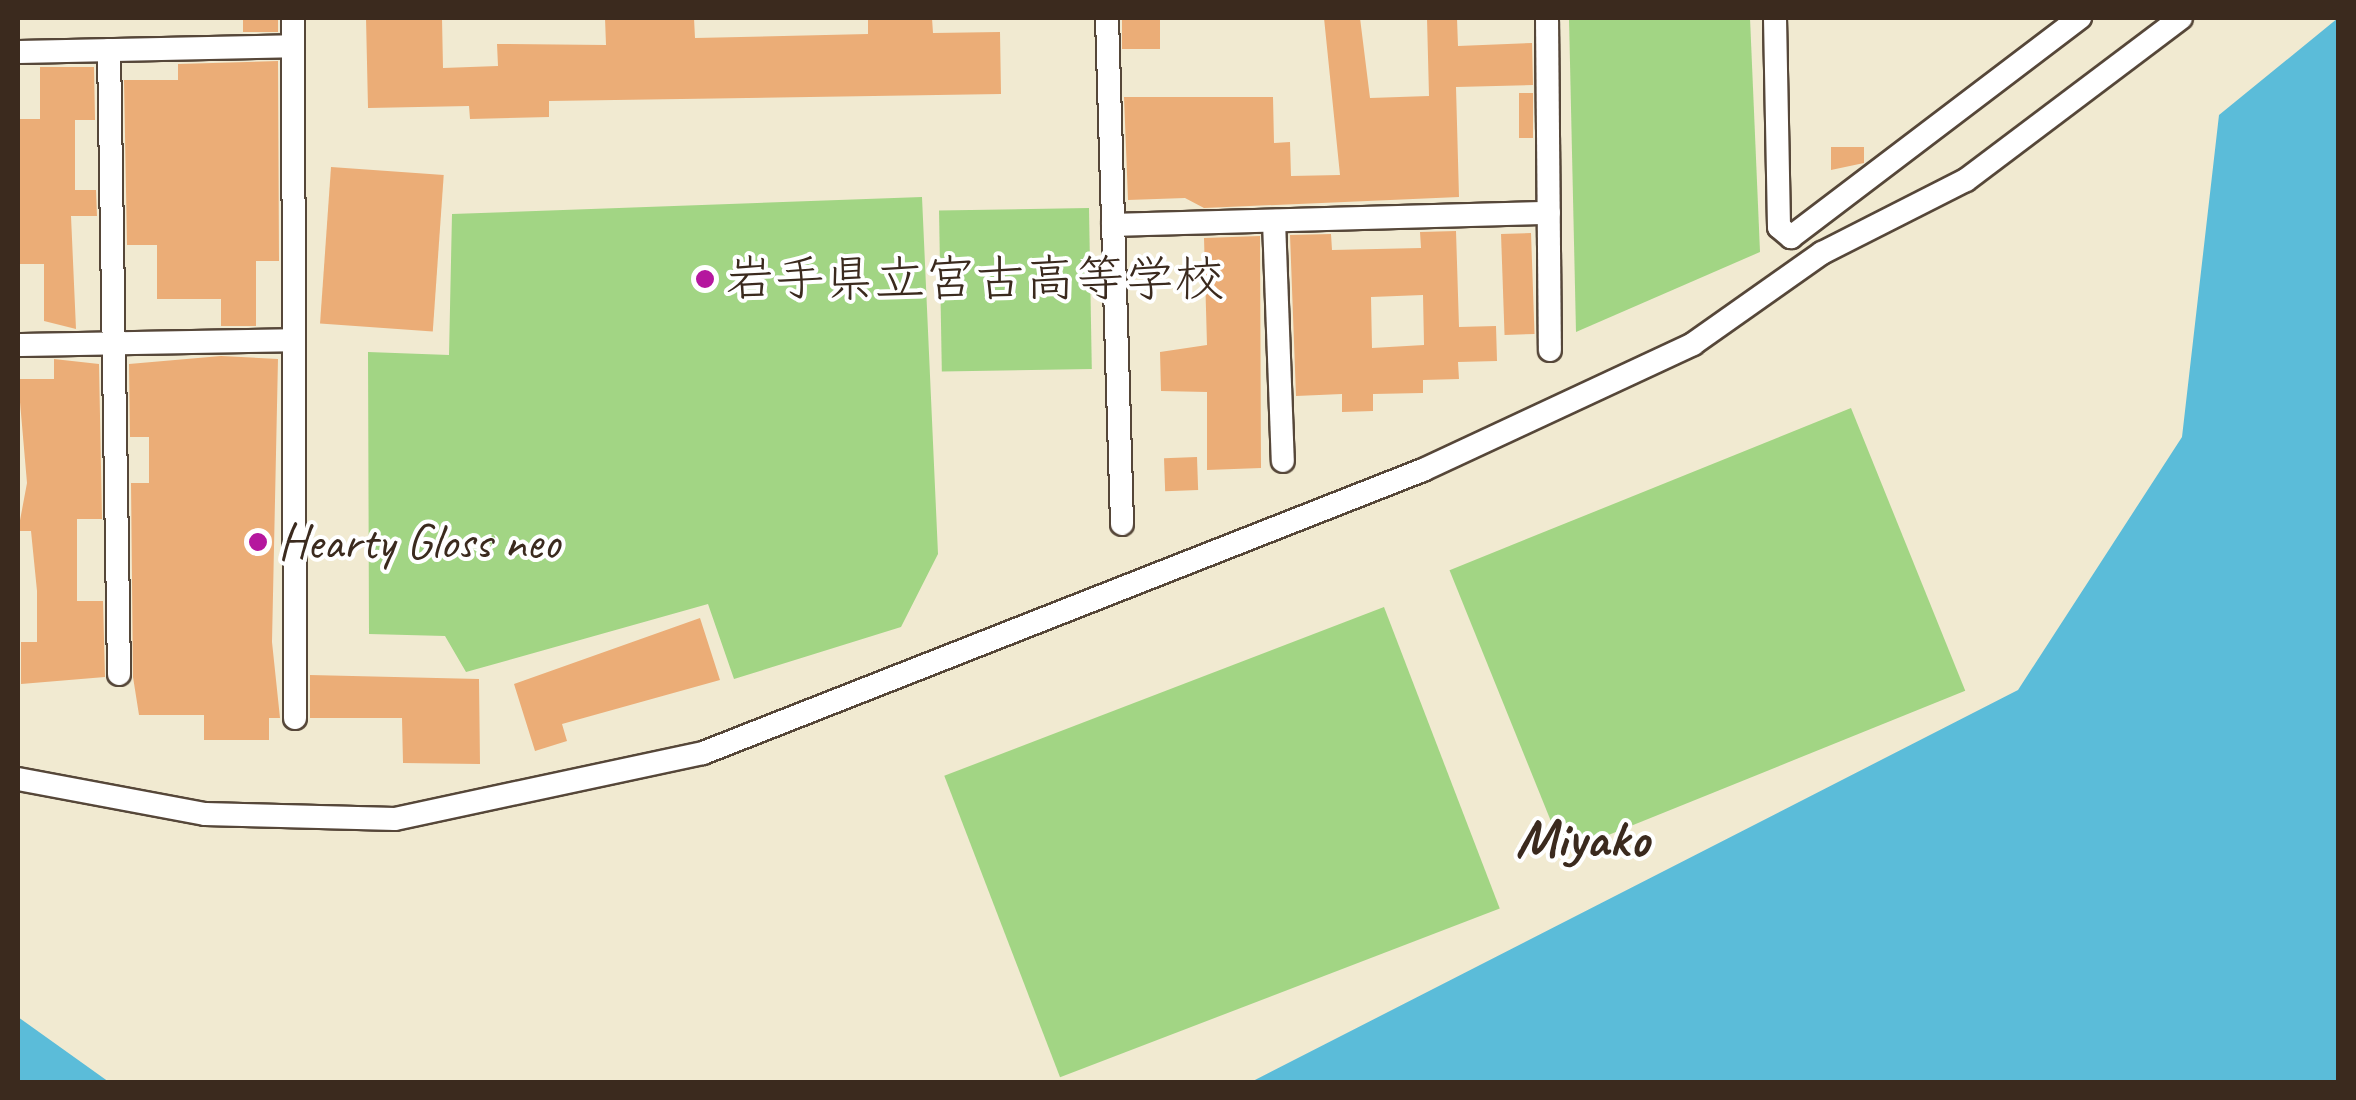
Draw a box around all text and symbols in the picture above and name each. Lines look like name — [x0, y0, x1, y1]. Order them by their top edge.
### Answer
place label: 岩手県立宮古高等学校 — [725, 249, 1225, 309]
marker: 岩手県立宮古高等学校 — [694, 268, 716, 290]
place label: Hearty Gloss neo — [278, 512, 560, 572]
marker: Hearty Gloss neo — [247, 531, 269, 553]
district label: Miyako — [1515, 806, 1649, 872]

